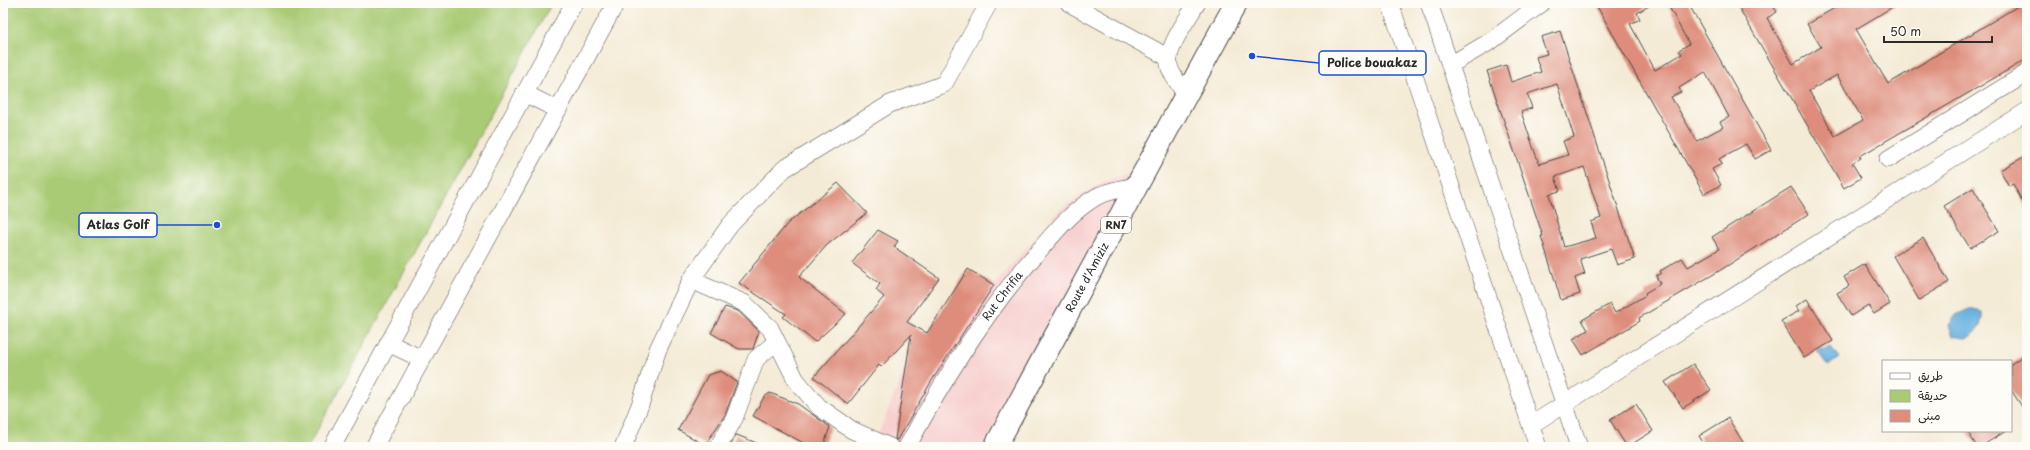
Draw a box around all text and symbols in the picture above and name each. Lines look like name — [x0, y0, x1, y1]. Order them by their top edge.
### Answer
scale bar — [1884, 18, 1992, 44]
text: 50 m — [1890, 22, 1921, 40]
callout: Police bouakaz — [1319, 51, 1426, 75]
text: Police bouakaz — [1327, 53, 1417, 71]
callout: Atlas Golf — [79, 213, 157, 237]
text: Atlas Golf — [86, 215, 151, 233]
road number: RN7 — [1101, 217, 1131, 233]
street label: Route d'Amiziz — [1061, 239, 1113, 315]
street label: Rut Chrifia — [978, 267, 1027, 324]
legend — [1882, 360, 2012, 432]
text: طريق — [1918, 366, 1943, 384]
text: حديقة — [1918, 386, 1947, 404]
text: مبنى — [1918, 406, 1941, 424]

